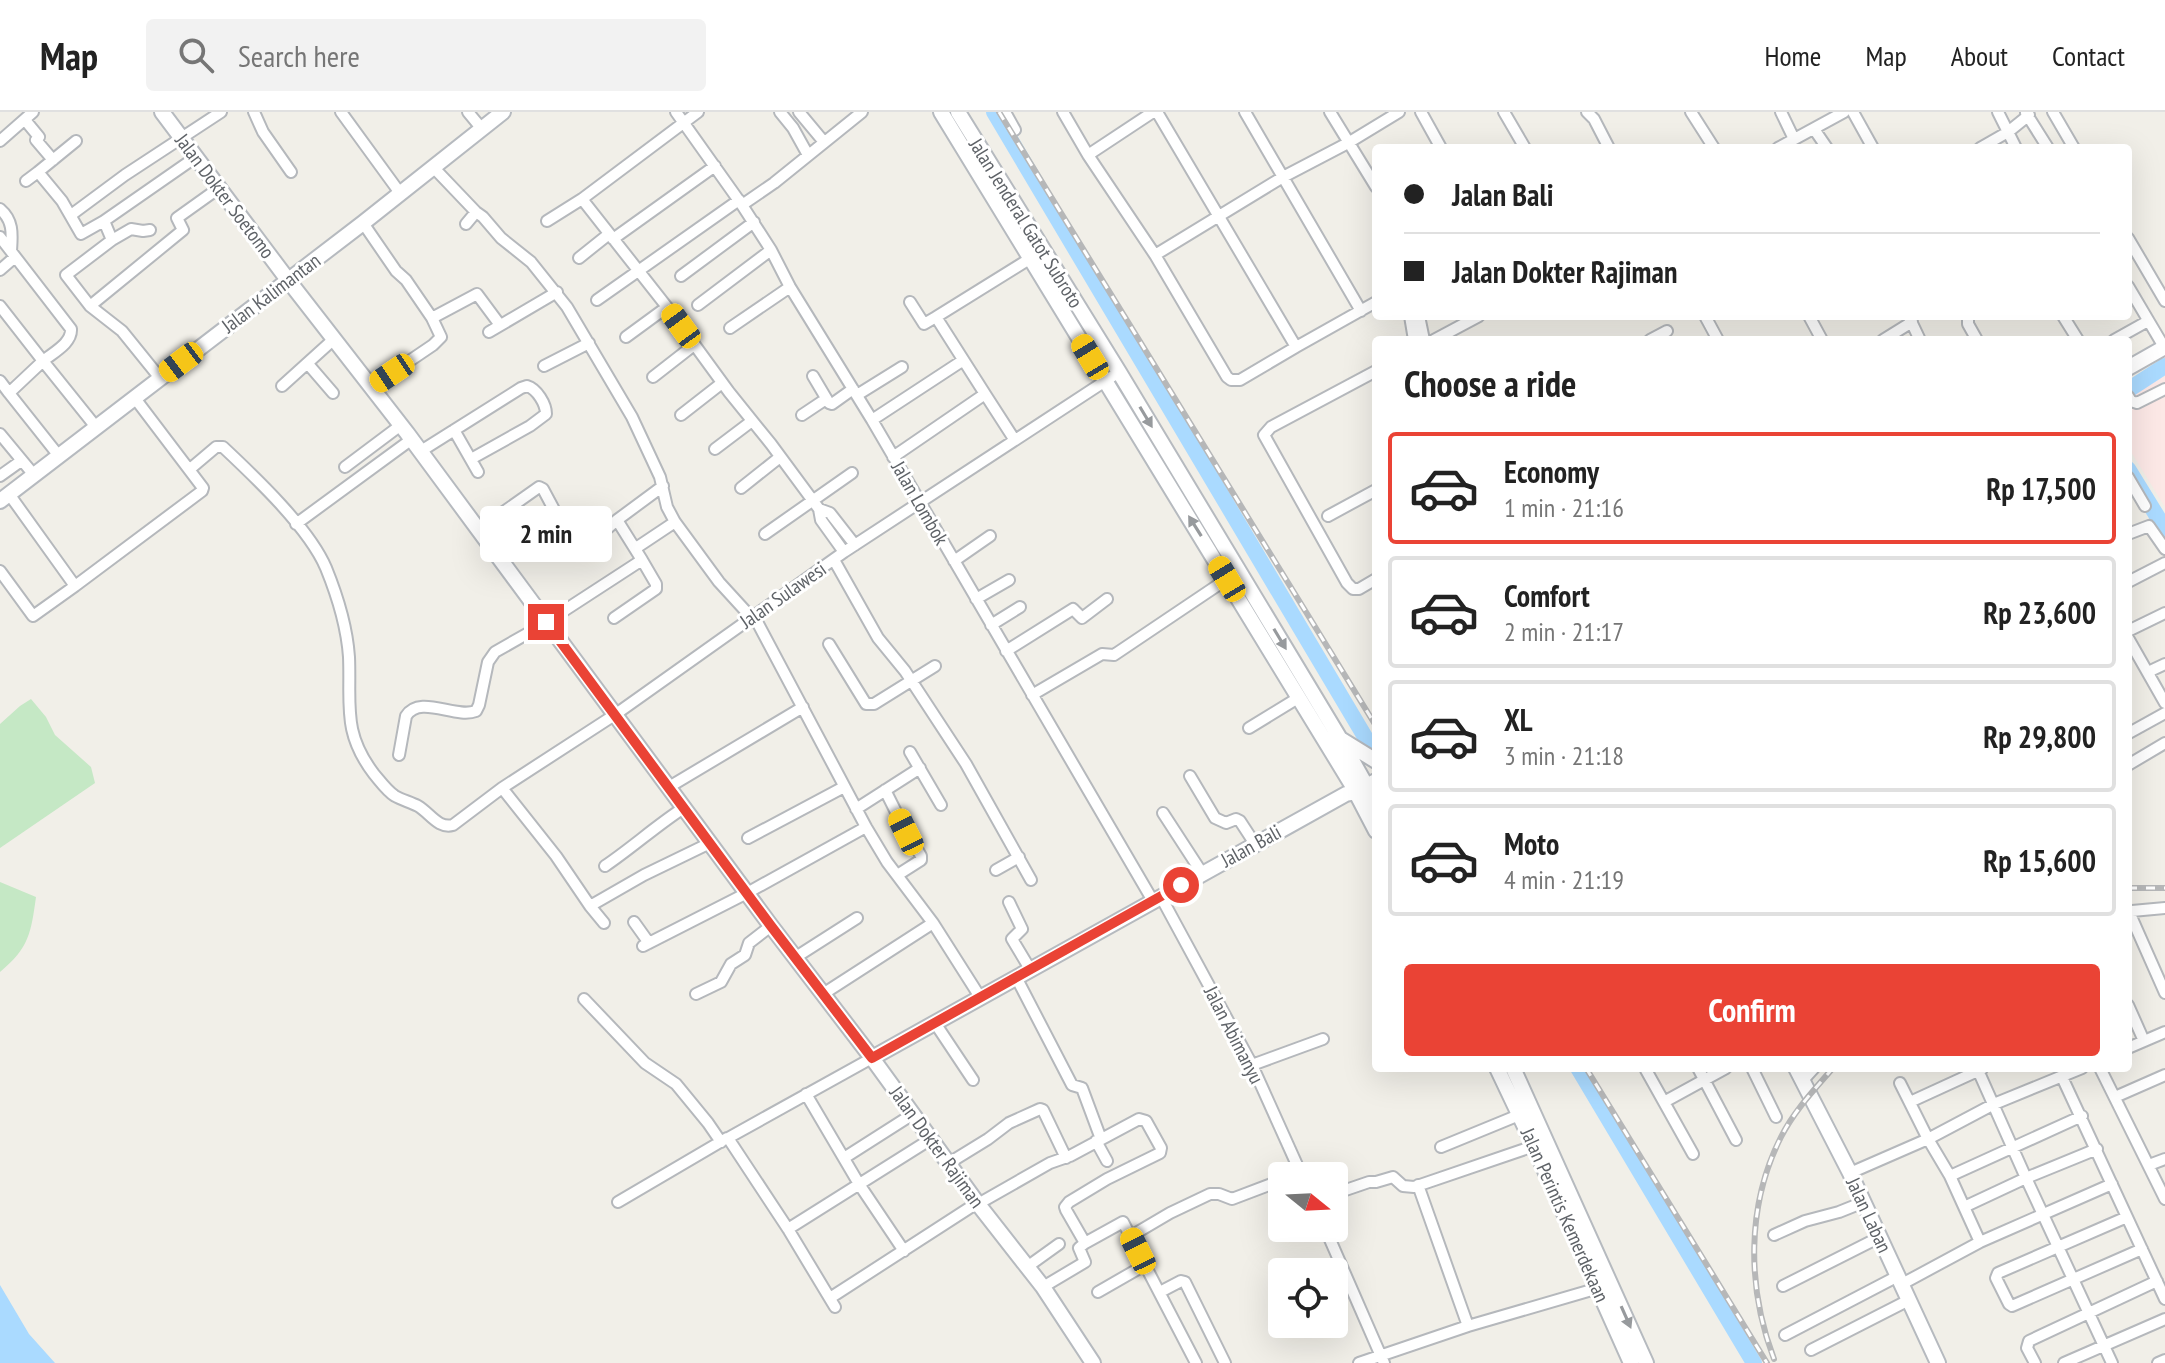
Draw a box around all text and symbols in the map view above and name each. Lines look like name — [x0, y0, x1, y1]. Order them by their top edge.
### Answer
search box — [146, 19, 706, 91]
text: Map — [40, 31, 98, 80]
icon: search — [174, 33, 218, 77]
text: Search here — [238, 36, 360, 75]
text: Home — [1765, 37, 1821, 74]
text: Map — [1865, 37, 1907, 74]
text: About — [1951, 37, 2008, 74]
text: Contact — [2052, 37, 2125, 74]
street label: Jalan Dokter Soetomo — [169, 128, 280, 264]
street label: Jalan Jenderal Gatot Subroto — [963, 132, 1089, 313]
text: Jalan Bali — [1452, 175, 1554, 214]
street label: Jalan Kalimantan — [216, 247, 326, 339]
text: Jalan Dokter Rajiman — [1452, 252, 1677, 291]
car — [657, 300, 705, 352]
car — [1067, 330, 1113, 384]
car — [155, 338, 207, 386]
car — [365, 350, 419, 396]
text: Choose a ride — [1404, 360, 1576, 407]
one-way arrow — [1139, 406, 1153, 428]
icon: car — [1408, 452, 1480, 524]
text: Economy — [1504, 452, 1599, 491]
street label: Jalan Lombok — [885, 456, 955, 550]
text: Rp 17,500 — [1986, 469, 2096, 508]
text: 1 min · 21:16 — [1504, 491, 1624, 524]
callout: 2 min — [480, 506, 612, 562]
one-way arrow — [1189, 515, 1203, 537]
text: 2 min — [520, 517, 572, 550]
car — [1204, 552, 1250, 606]
street label: Jalan Sulawesi — [734, 556, 831, 635]
icon: car — [1408, 576, 1480, 648]
text: Comfort — [1504, 576, 1590, 615]
text: Rp 23,600 — [1983, 593, 2096, 632]
route end — [528, 604, 564, 640]
text: 2 min · 21:17 — [1504, 615, 1624, 648]
one-way arrow — [1273, 628, 1287, 650]
icon: car — [1408, 700, 1480, 772]
text: XL — [1504, 700, 1533, 739]
text: Rp 29,800 — [1983, 717, 2096, 756]
text: 3 min · 21:18 — [1504, 739, 1624, 772]
car — [885, 805, 927, 859]
street label: Jalan Bali — [1215, 819, 1286, 874]
icon: car — [1408, 824, 1480, 896]
text: Moto — [1504, 824, 1559, 863]
text: Rp 15,600 — [1983, 841, 2096, 880]
text: 4 min · 21:19 — [1504, 863, 1624, 896]
route start — [1163, 867, 1199, 903]
button: Confirm — [1404, 964, 2100, 1056]
street label: Jalan Abimanyu — [1198, 981, 1270, 1088]
street label: Jalan Dokter Rajiman — [883, 1080, 990, 1213]
street label: Jalan Perintis Kemerdekaan — [1514, 1123, 1615, 1306]
north arrow — [1268, 1162, 1348, 1242]
map controls — [1268, 1162, 1348, 1338]
street label: Jalan Laban — [1840, 1172, 1898, 1257]
car — [1117, 1224, 1159, 1278]
button: locate — [1268, 1258, 1348, 1338]
one-way arrow — [1619, 1306, 1633, 1329]

